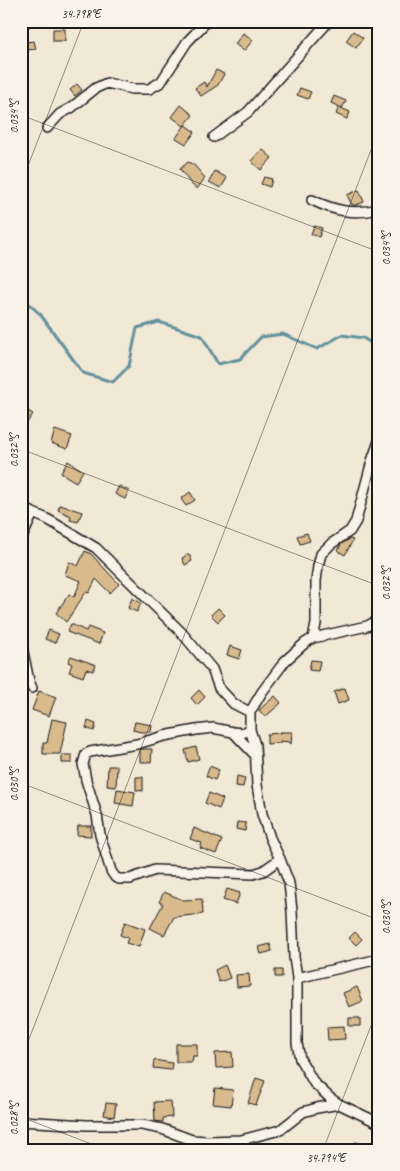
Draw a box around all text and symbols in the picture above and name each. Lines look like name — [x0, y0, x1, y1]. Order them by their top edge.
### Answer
text: 34.798°E — [61, 6, 102, 22]
text: 0.034°S — [6, 98, 22, 134]
text: 0.034°S — [378, 230, 394, 266]
text: 0.032°S — [6, 432, 22, 468]
text: 0.032°S — [378, 565, 394, 601]
text: 0.030°S — [6, 766, 22, 802]
text: 0.030°S — [378, 899, 394, 935]
text: 0.028°S — [6, 1100, 22, 1136]
text: 34.794°E — [306, 1150, 347, 1166]

